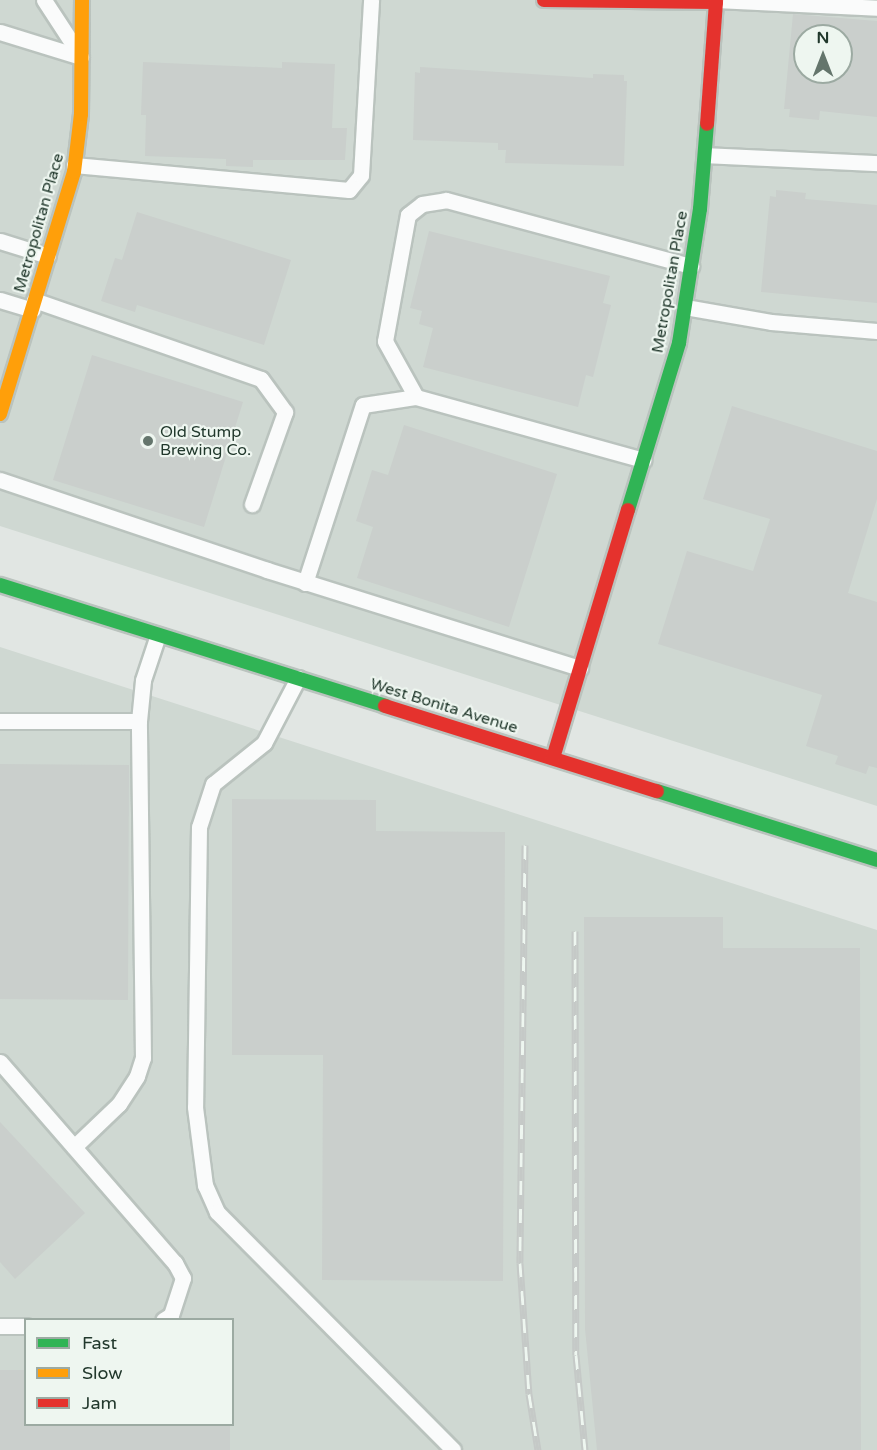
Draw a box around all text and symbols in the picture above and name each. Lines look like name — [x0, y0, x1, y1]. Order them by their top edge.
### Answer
north arrow — [793, 24, 853, 84]
text: N — [817, 28, 829, 48]
street label: Metropolitan Place — [10, 151, 68, 295]
street label: Metropolitan Place — [648, 209, 692, 355]
place label: Old Stump Brewing Co. — [160, 422, 251, 460]
marker: Old Stump Brewing Co. — [141, 434, 155, 448]
street label: West Bonita Avenue — [368, 674, 520, 738]
legend — [24, 1318, 234, 1426]
text: Fast — [82, 1332, 117, 1354]
text: Slow — [82, 1362, 123, 1384]
text: Jam — [82, 1392, 117, 1414]

